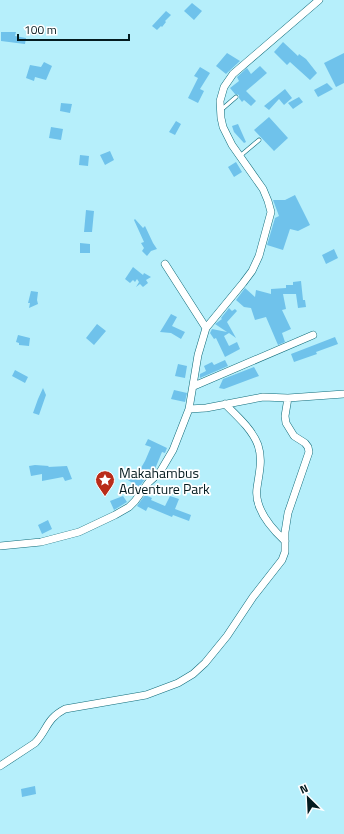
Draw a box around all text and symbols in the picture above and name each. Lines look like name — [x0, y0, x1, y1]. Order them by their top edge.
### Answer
scale bar — [18, 16, 129, 42]
text: 100 m — [24, 20, 57, 39]
place label: Makahambus Adventure Park — [119, 462, 210, 499]
place icon: Makahambus Adventure Park — [94, 469, 116, 497]
north arrow — [288, 778, 328, 818]
text: N — [297, 780, 311, 798]

